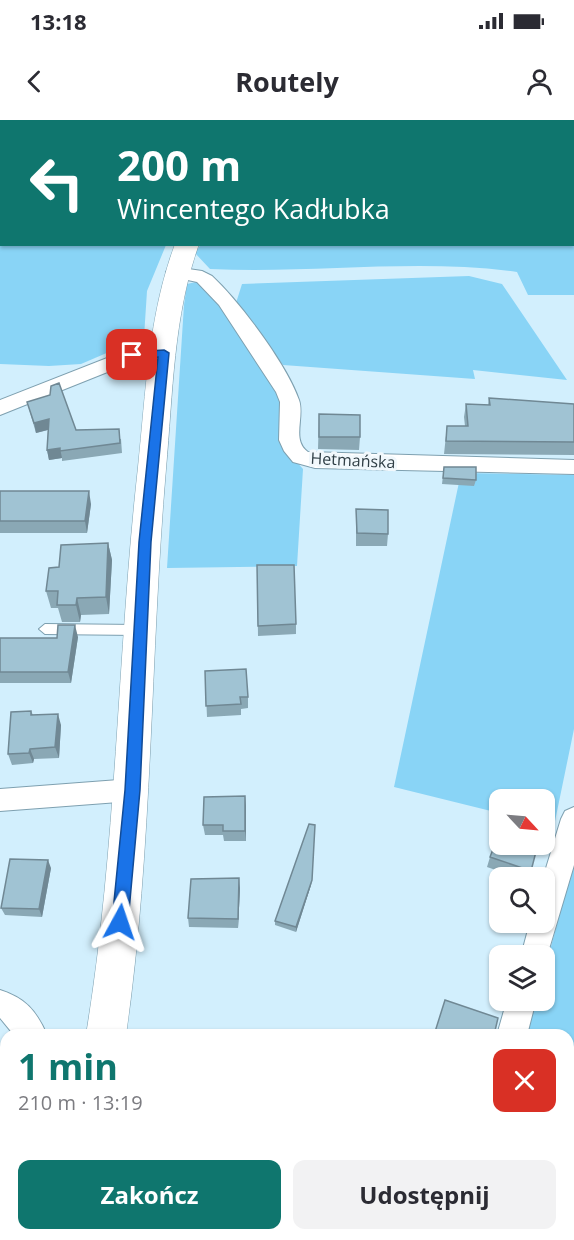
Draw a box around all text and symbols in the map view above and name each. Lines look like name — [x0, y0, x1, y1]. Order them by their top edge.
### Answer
text: 13:18 — [30, 6, 87, 36]
text: Routely — [235, 63, 339, 100]
icon: back — [18, 65, 51, 98]
icon: person — [523, 65, 556, 98]
text: 200 m — [117, 136, 241, 193]
icon: left — [18, 144, 96, 222]
text: Wincentego Kadłubka — [117, 190, 390, 227]
pin — [106, 329, 157, 380]
icon: arrive — [115, 338, 148, 371]
street label: Hetmańska — [310, 447, 396, 473]
north arrow — [489, 789, 555, 855]
map controls — [489, 789, 555, 1011]
button: search — [489, 867, 555, 933]
position arrow — [88, 890, 152, 954]
button: layers — [489, 945, 555, 1011]
text: 1 min — [18, 1042, 118, 1091]
button: close — [493, 1049, 556, 1112]
text: 210 m · 13:19 — [18, 1089, 143, 1116]
button: Zakończ — [18, 1160, 281, 1229]
button: Udostępnij — [293, 1160, 556, 1229]

